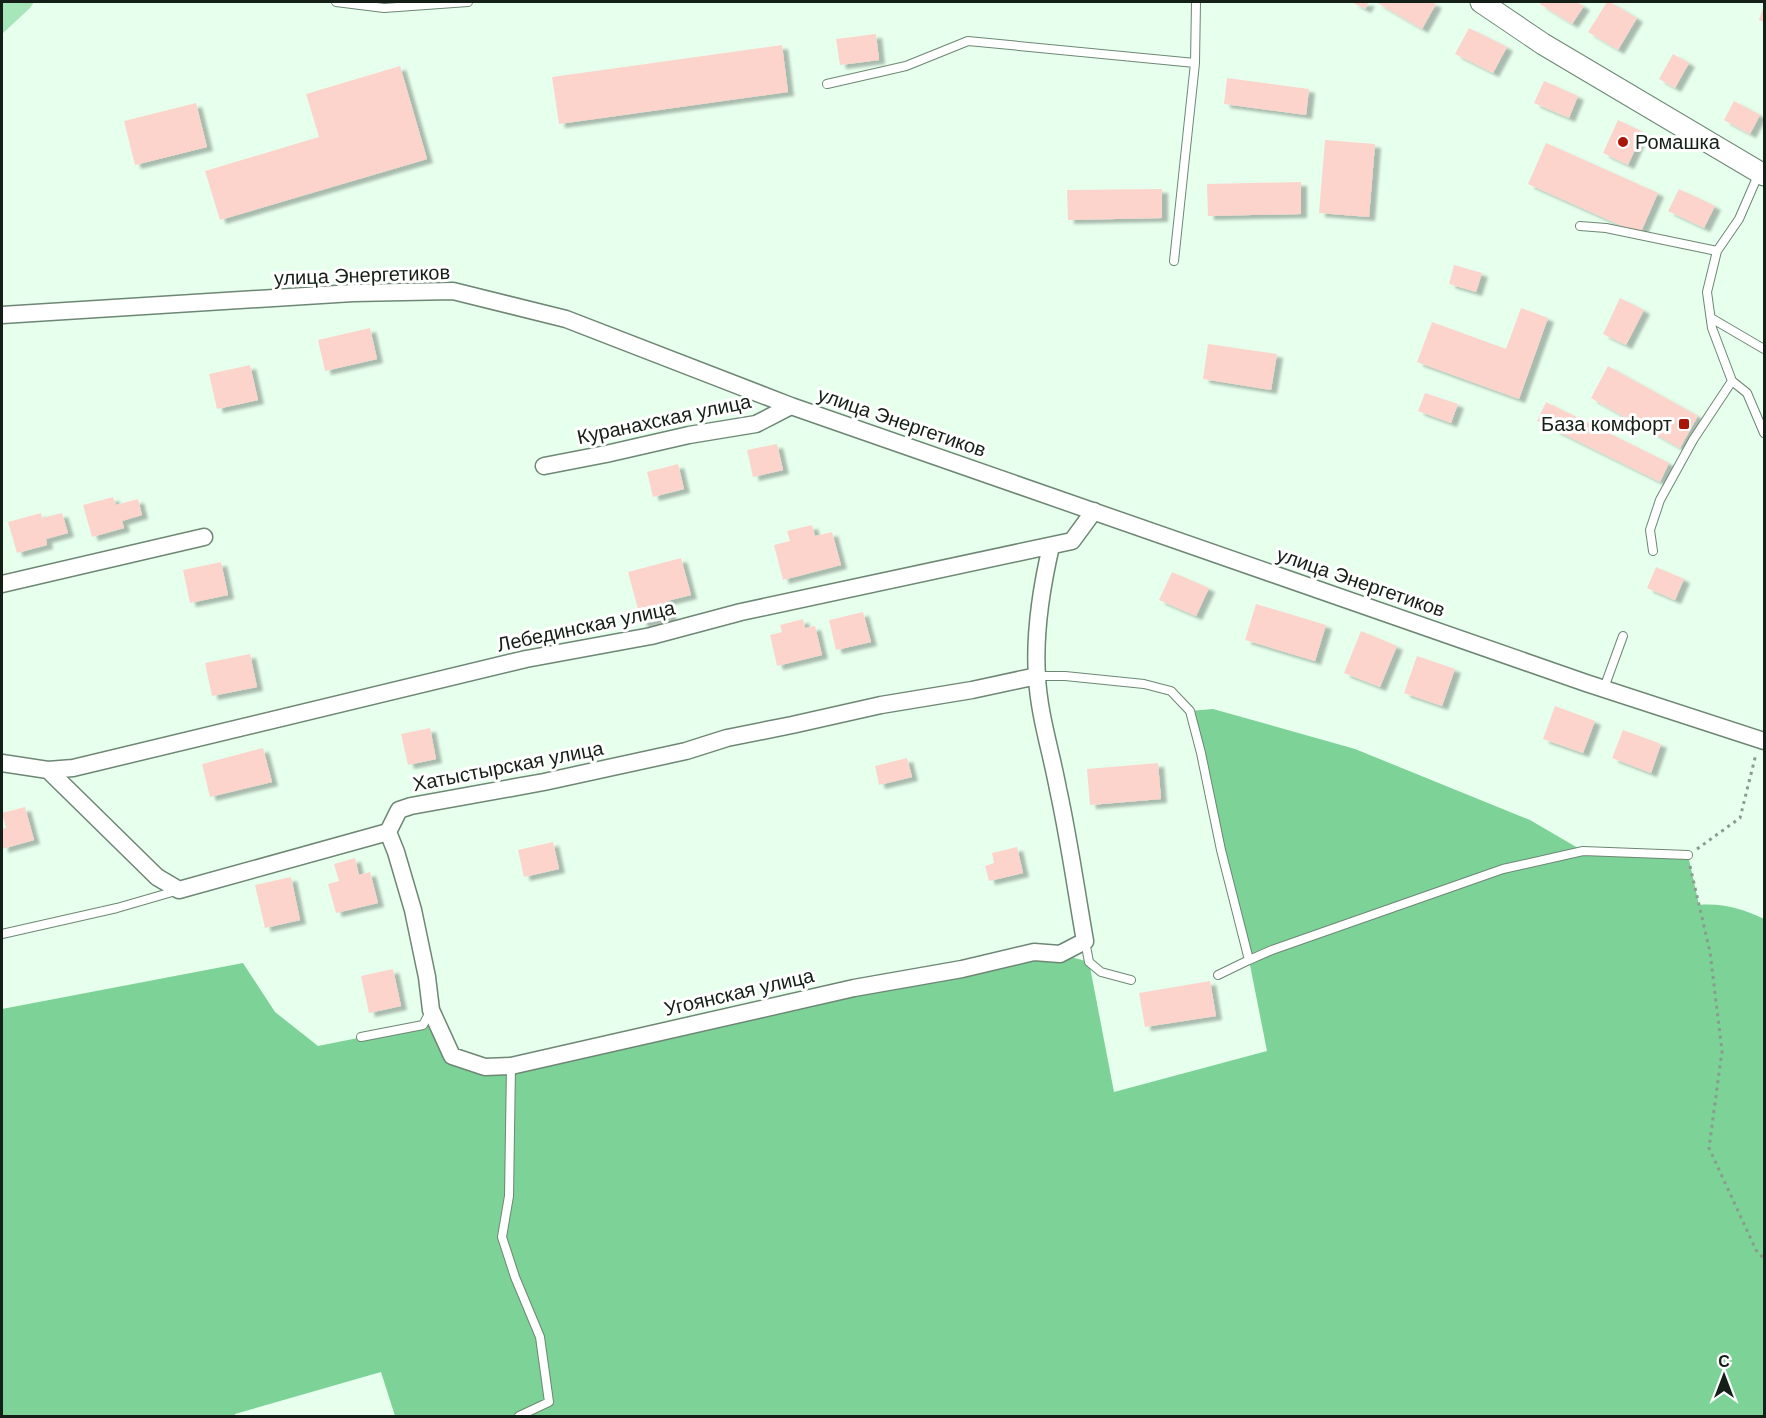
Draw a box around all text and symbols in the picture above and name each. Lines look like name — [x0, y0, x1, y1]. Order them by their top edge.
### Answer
place label: Ромашка — [1635, 129, 1721, 155]
marker: Ромашка — [1616, 135, 1630, 149]
street label: улица Энергетиков — [273, 259, 451, 291]
street label: улица Энергетиков — [814, 381, 990, 463]
street label: Куранахская улица — [575, 388, 754, 450]
place label: База комфорт — [1541, 411, 1672, 437]
marker: База комфорт — [1677, 417, 1691, 431]
street label: улица Энергетиков — [1273, 541, 1449, 623]
street label: Лебединская улица — [495, 594, 678, 658]
street label: Хатыстырская улица — [410, 735, 606, 797]
street label: Угоянская улица — [661, 962, 817, 1022]
north arrow — [1694, 1346, 1754, 1406]
text: С — [1718, 1351, 1730, 1372]

